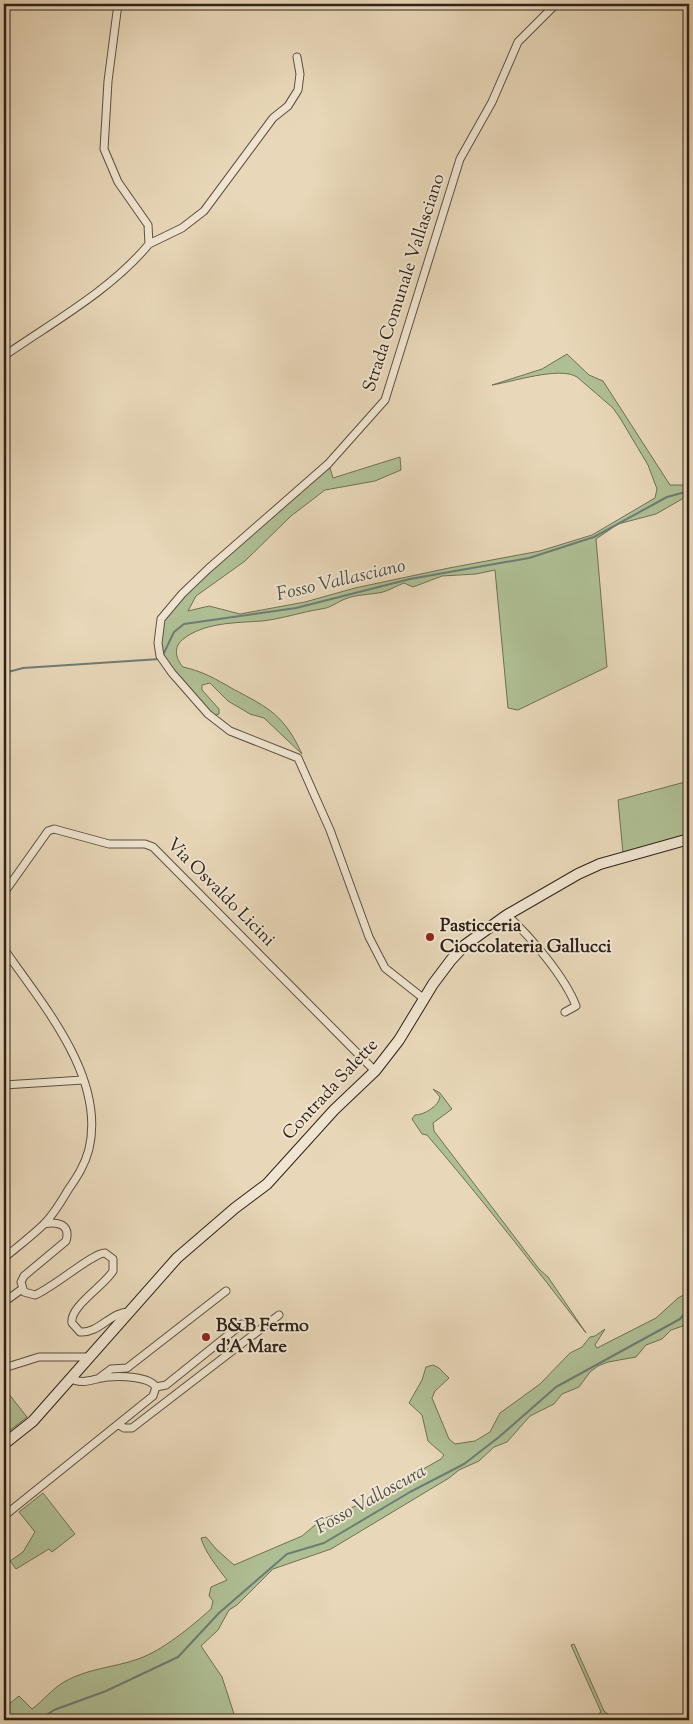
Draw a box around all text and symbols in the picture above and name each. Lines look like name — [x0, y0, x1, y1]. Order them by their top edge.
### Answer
street label: Strada Comunale Vallasciano — [357, 170, 453, 395]
water label: Fosso Vallasciano — [274, 553, 408, 609]
street label: Via Osvaldo Licini — [160, 833, 280, 953]
place label: Pasticceria Cioccolateria Gallucci — [440, 914, 612, 961]
marker: Pasticceria Cioccolateria Gallucci — [424, 931, 436, 943]
street label: Contrada Salette — [277, 1033, 385, 1147]
place label: B&B Fermo d'A Mare — [216, 1314, 309, 1361]
marker: B&B Fermo d'A Mare — [200, 1331, 212, 1343]
water label: Fosso Valloscura — [311, 1458, 431, 1542]

